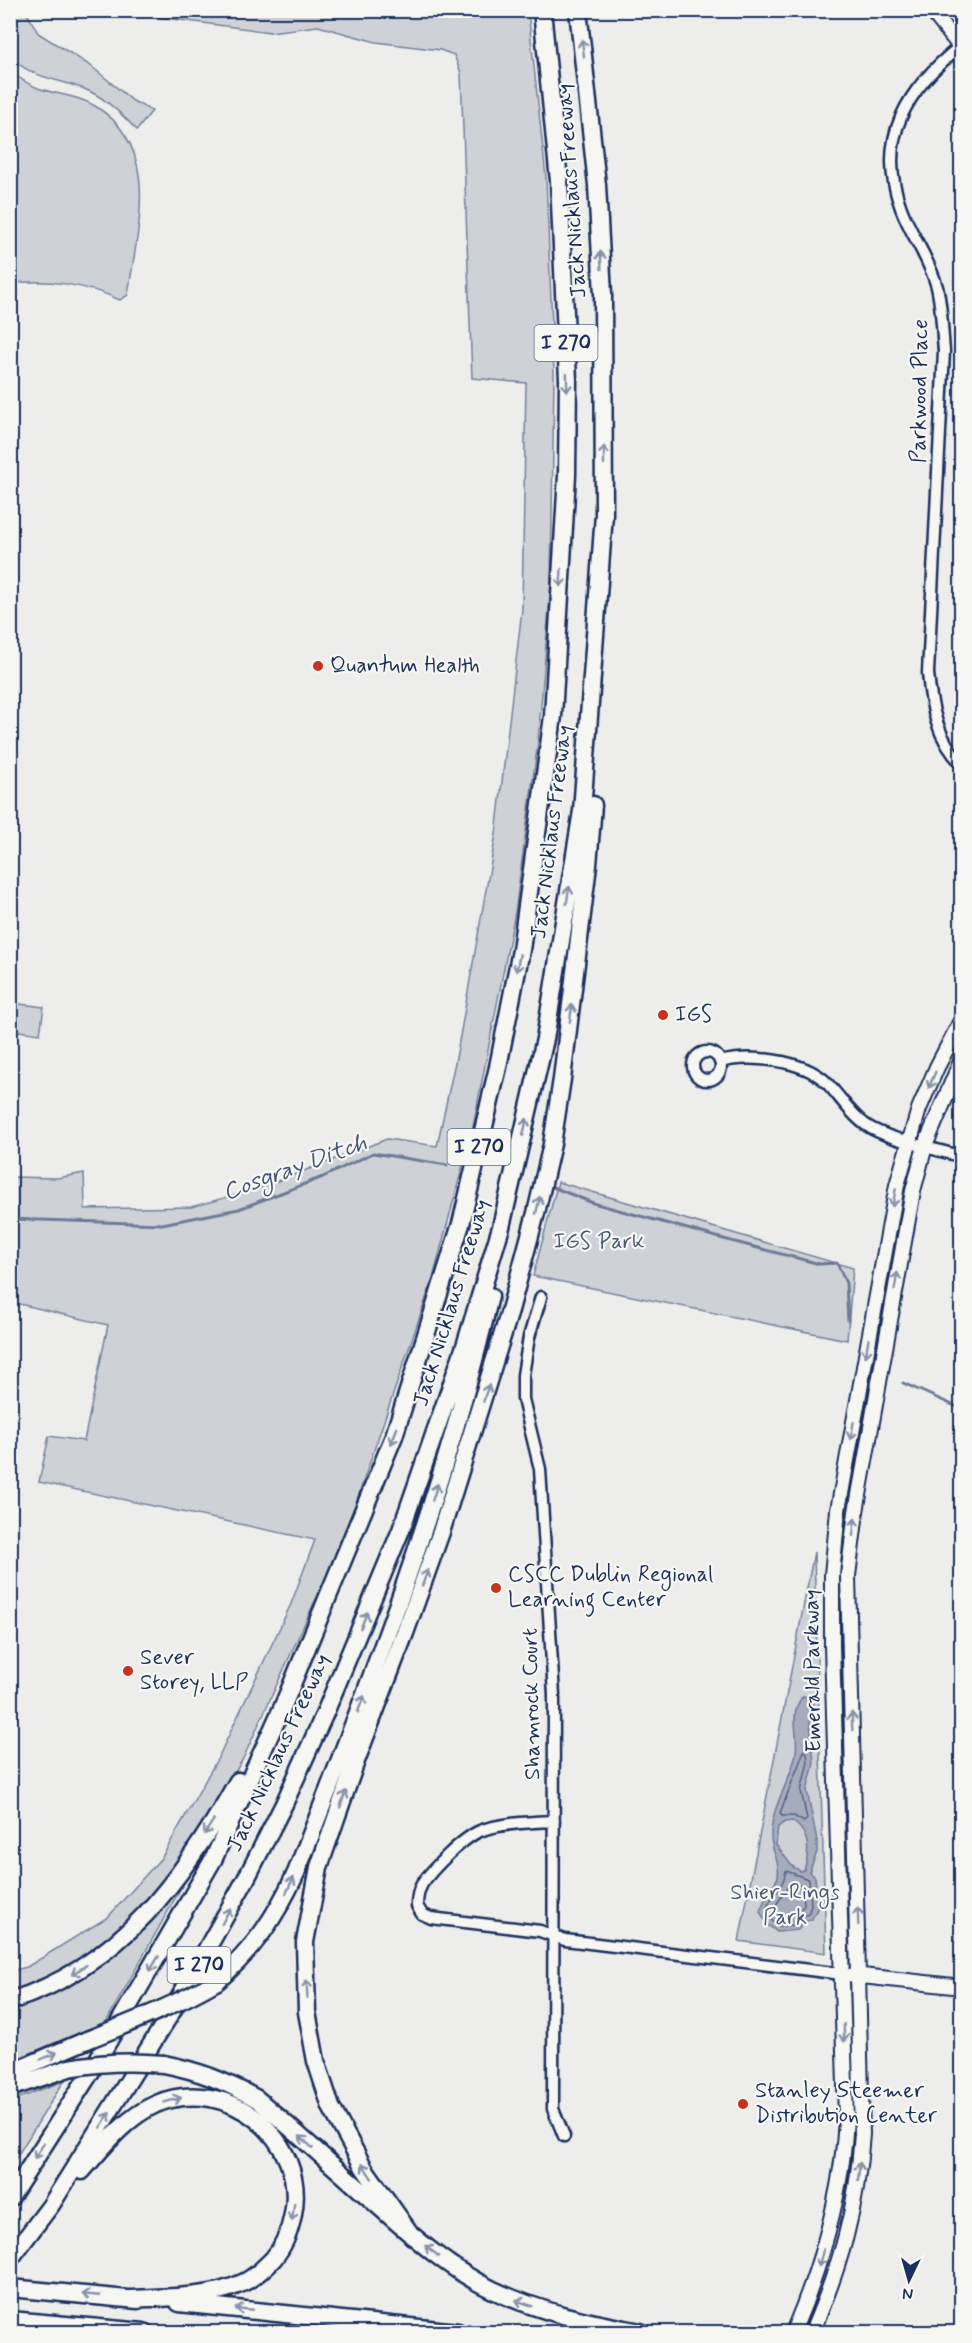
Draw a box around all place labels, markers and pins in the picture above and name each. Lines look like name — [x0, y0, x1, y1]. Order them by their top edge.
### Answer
place label: Quantum Health — [330, 652, 480, 680]
marker: Quantum Health — [311, 659, 325, 673]
place label: IGS — [675, 1001, 712, 1029]
marker: IGS — [656, 1008, 670, 1022]
place label: CSCC Dublin Regional Learning Center — [508, 1561, 713, 1617]
marker: CSCC Dublin Regional Learning Center — [489, 1581, 503, 1595]
place label: Sever Storey, LLP — [140, 1644, 248, 1697]
marker: Sever Storey, LLP — [121, 1664, 135, 1678]
place label: Stanley Steemer Distribution Center — [755, 2077, 938, 2130]
marker: Stanley Steemer Distribution Center — [736, 2097, 750, 2111]

